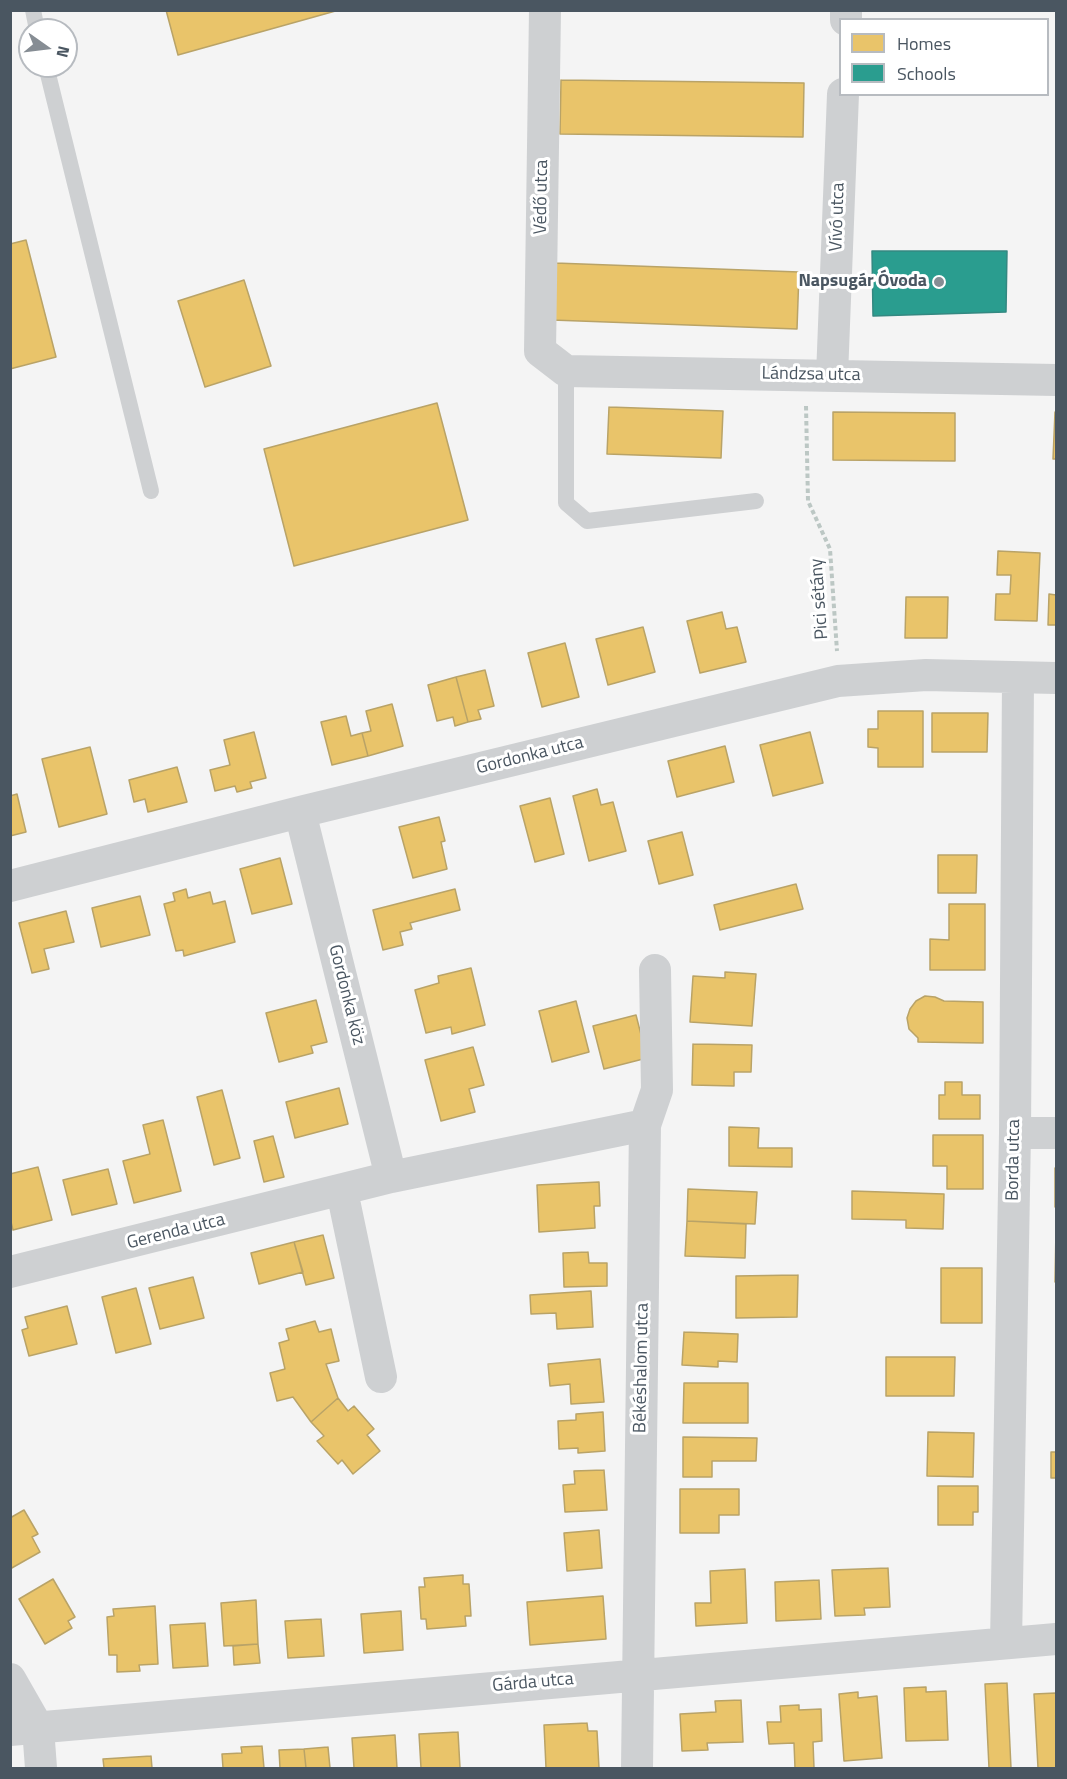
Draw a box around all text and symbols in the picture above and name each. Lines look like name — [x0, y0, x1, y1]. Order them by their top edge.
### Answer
north arrow — [18, 18, 78, 78]
legend — [839, 18, 1049, 96]
text: Homes — [897, 30, 951, 57]
text: N — [51, 44, 77, 60]
text: Schools — [897, 60, 956, 87]
street label: Védő utca — [531, 159, 553, 235]
street label: Vívó utca — [826, 182, 850, 252]
place label: Napsugár Óvoda — [798, 271, 927, 293]
marker: Napsugár Óvoda — [932, 275, 946, 289]
street label: Lándzsa utca — [761, 363, 861, 387]
street label: Pici sétány — [806, 558, 834, 640]
street label: Gordonka utca — [474, 732, 586, 780]
street label: Gordonka köz — [323, 942, 369, 1048]
street label: Borda utca — [1002, 1119, 1026, 1201]
street label: Gerenda utca — [125, 1209, 227, 1255]
street label: Békéshalom utca — [630, 1303, 654, 1433]
street label: Gárda utca — [492, 1669, 574, 1697]

